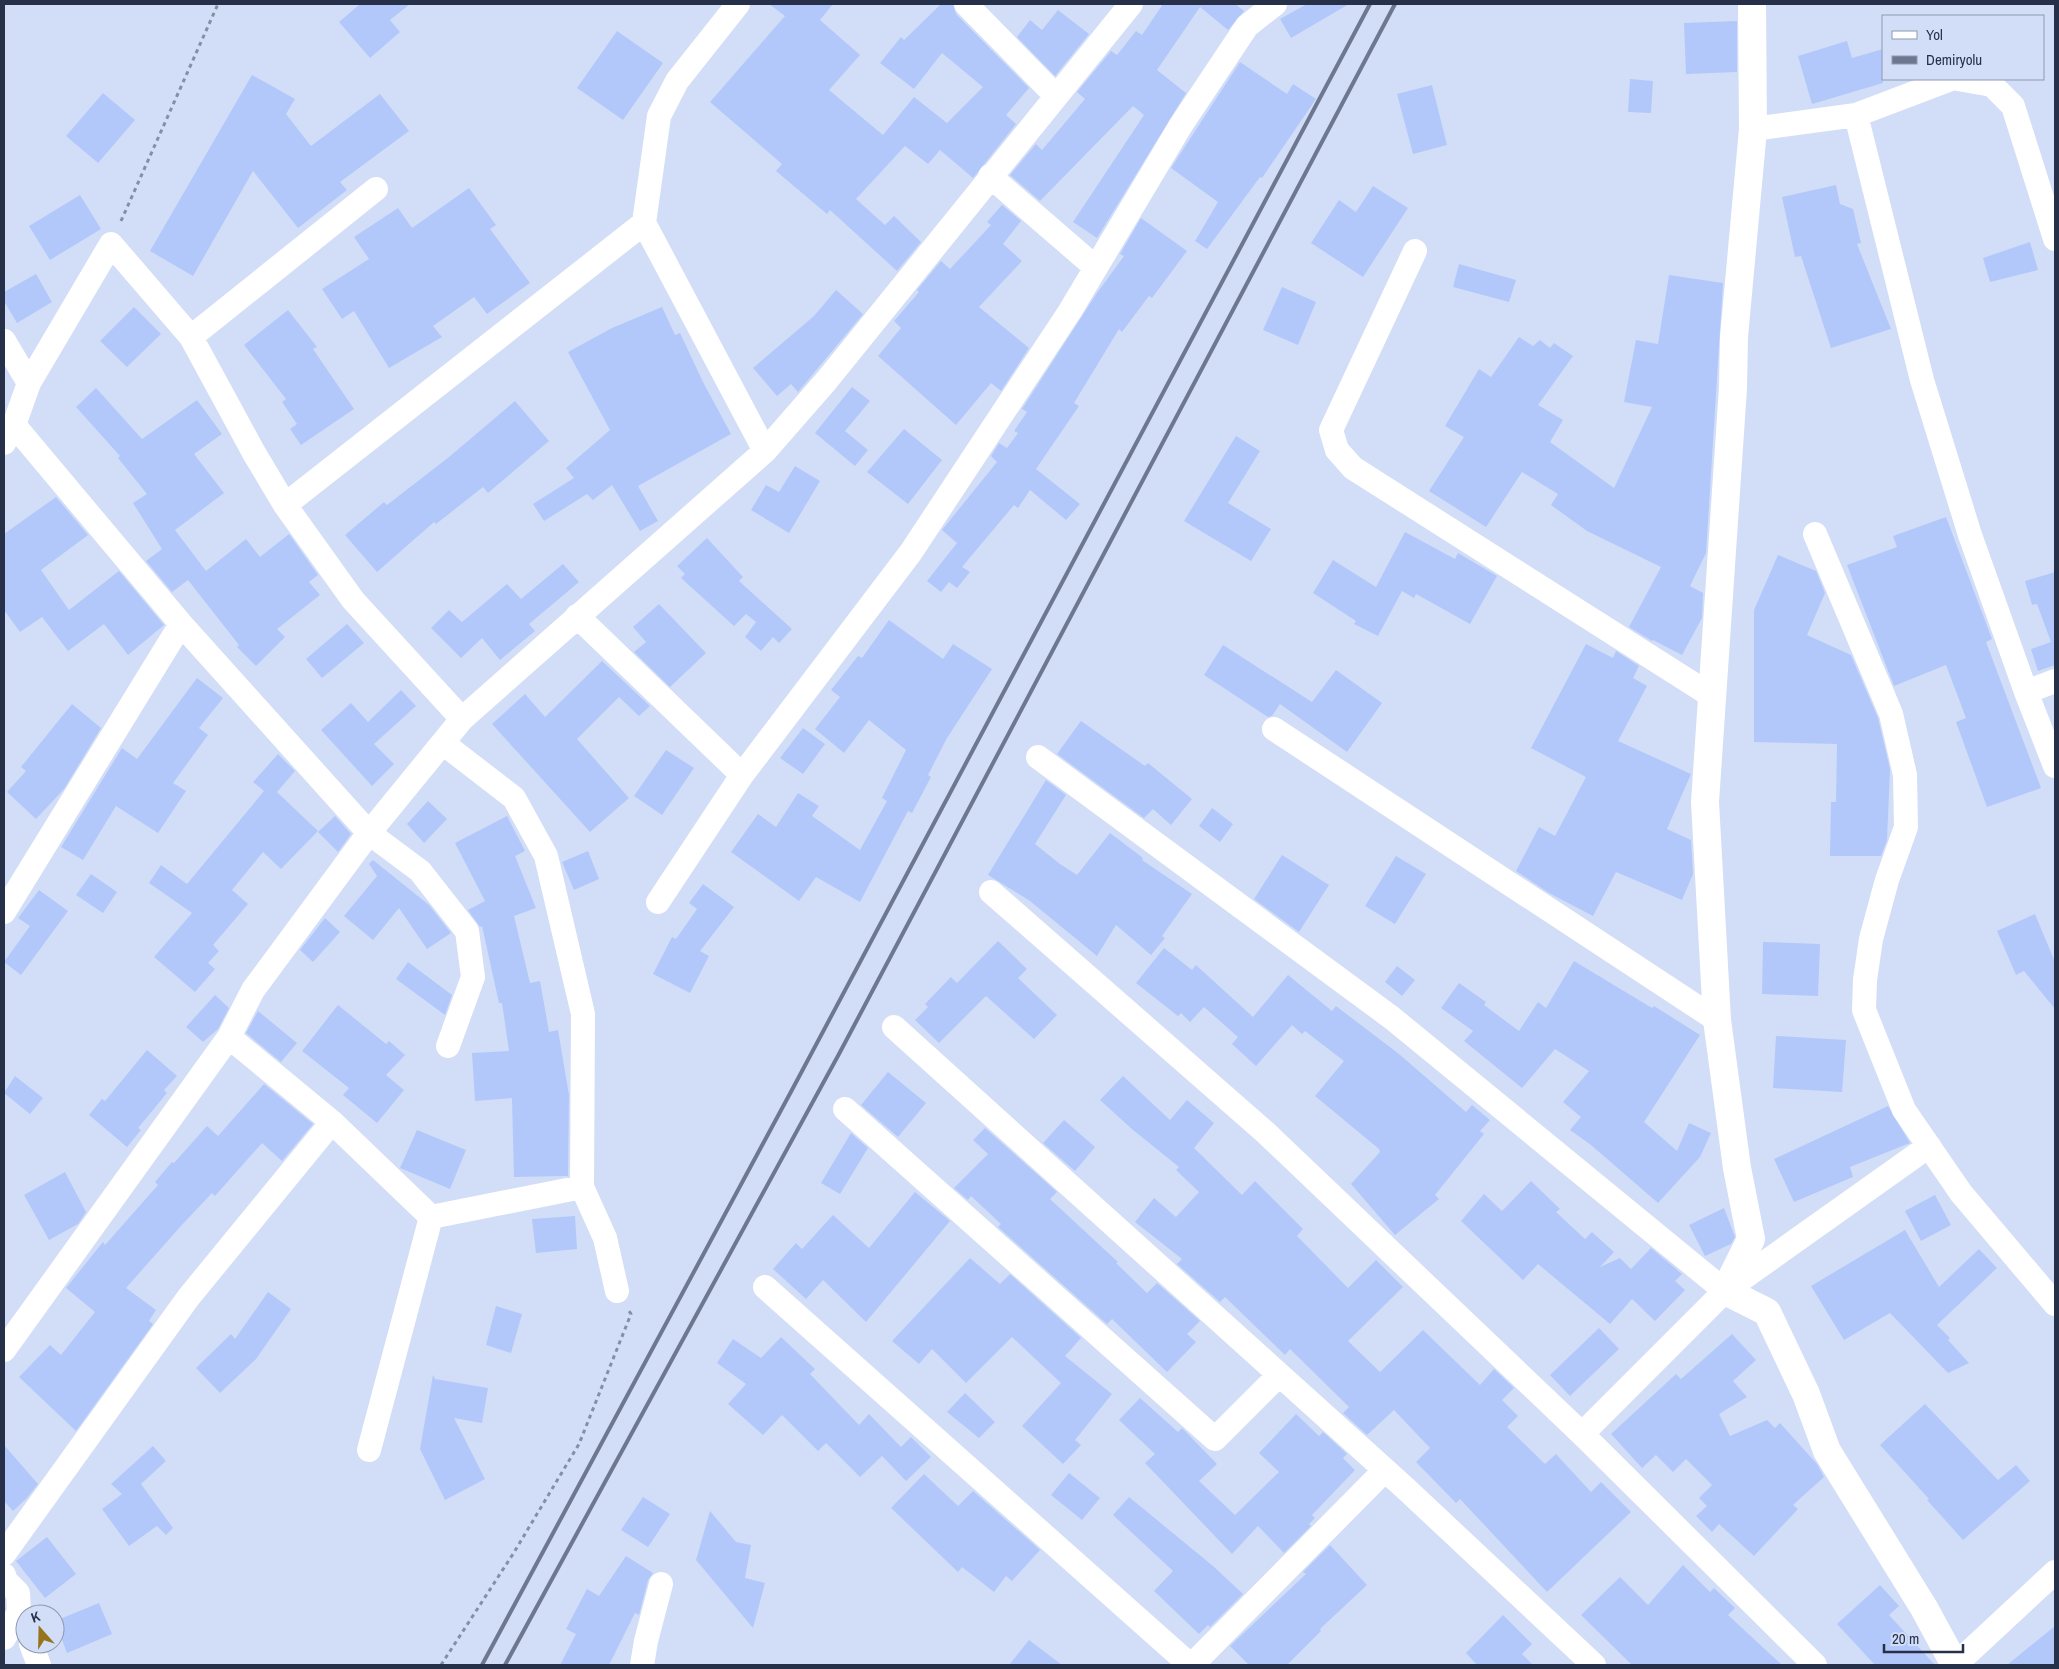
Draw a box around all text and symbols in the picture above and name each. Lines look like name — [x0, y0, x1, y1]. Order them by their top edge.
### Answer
legend — [1882, 15, 2044, 80]
text: Yol — [1926, 24, 1943, 45]
text: Demiryolu — [1926, 49, 1982, 70]
north arrow — [15, 1604, 65, 1654]
text: K — [29, 1607, 43, 1627]
scale bar — [1884, 1622, 1963, 1654]
text: 20 m — [1892, 1628, 1919, 1649]

